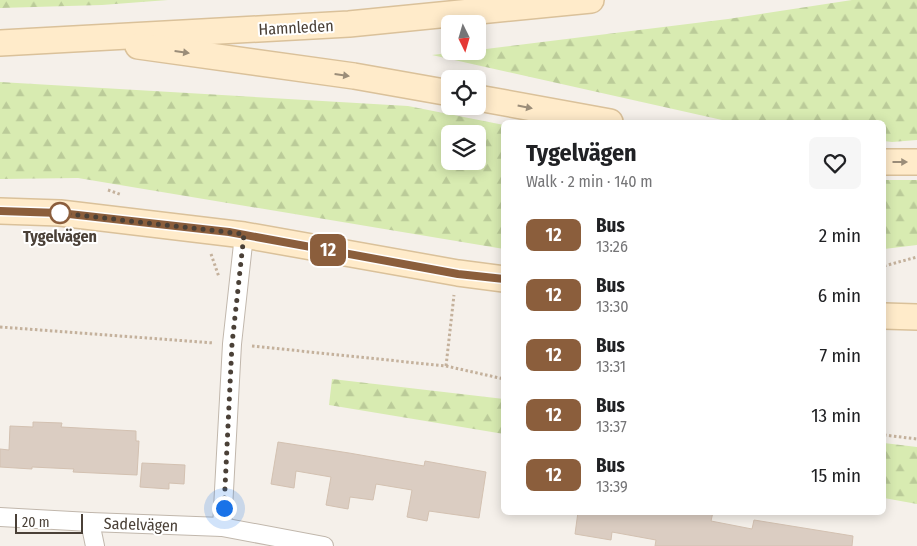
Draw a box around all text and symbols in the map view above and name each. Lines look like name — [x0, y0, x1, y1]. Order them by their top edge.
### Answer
north arrow — [441, 15, 486, 60]
map controls — [441, 15, 486, 170]
street label: Hamnleden — [258, 16, 334, 39]
one-way arrow — [174, 48, 190, 56]
button: locate — [441, 70, 486, 115]
one-way arrow — [335, 71, 351, 79]
one-way arrow — [518, 103, 534, 111]
button: layers — [441, 125, 486, 170]
button: heart — [809, 137, 861, 189]
text: Tygelvägen — [526, 139, 637, 167]
one-way arrow — [893, 158, 909, 166]
text: Walk · 2 min · 140 m — [526, 172, 653, 191]
marker: Tygelvägen — [49, 202, 71, 224]
text: Bus — [596, 214, 625, 237]
text: 12 — [546, 224, 561, 246]
text: 2 min — [819, 224, 861, 247]
place label: Tygelvägen — [23, 227, 97, 246]
line badge: 12 — [306, 234, 350, 266]
text: 13:26 — [596, 237, 628, 256]
text: 12 — [320, 239, 336, 261]
text: Bus — [596, 274, 625, 297]
text: 12 — [546, 284, 561, 306]
text: 6 min — [818, 284, 861, 307]
text: 13:30 — [596, 297, 629, 316]
text: Bus — [596, 334, 625, 357]
text: 12 — [546, 344, 561, 366]
text: 7 min — [819, 344, 861, 367]
text: 13:31 — [596, 357, 626, 376]
text: Bus — [596, 394, 625, 417]
text: 12 — [546, 404, 561, 426]
text: 13 min — [811, 404, 861, 427]
text: 13:37 — [596, 417, 627, 436]
text: Bus — [596, 454, 625, 477]
text: 12 — [546, 464, 561, 486]
text: 15 min — [811, 464, 861, 487]
text: 13:39 — [596, 477, 628, 496]
your location — [212, 496, 237, 521]
scale bar — [15, 511, 82, 534]
text: 20 m — [22, 514, 50, 531]
street label: Sadelvägen — [103, 514, 179, 535]

